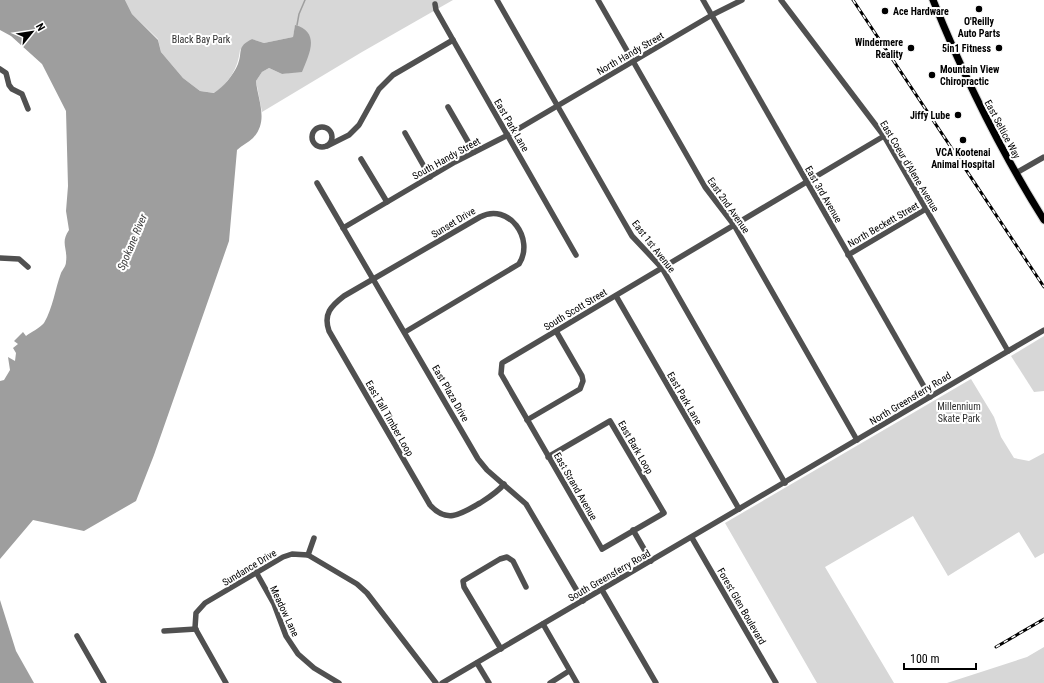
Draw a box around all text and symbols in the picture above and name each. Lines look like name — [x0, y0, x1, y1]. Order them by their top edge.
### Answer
marker: O'Reilly Auto Parts — [974, 4, 984, 14]
marker: Ace Hardware — [880, 6, 890, 16]
place label: Ace Hardware — [893, 6, 949, 17]
north arrow — [12, 12, 52, 52]
place label: O'Reilly Auto Parts — [958, 16, 1001, 39]
text: N — [33, 21, 48, 34]
street label: North Handy Street — [595, 30, 666, 77]
park label: Black Bay Park — [172, 34, 231, 45]
place label: Windermere Reality — [855, 37, 904, 60]
marker: Windermere Reality — [906, 43, 916, 53]
place label: 5in1 Fitness — [942, 43, 991, 54]
marker: 5in1 Fitness — [994, 43, 1004, 53]
place label: Mountain View Chiropractic — [940, 64, 1000, 87]
marker: Mountain View Chiropractic — [927, 70, 937, 80]
street label: East Park Lane — [492, 97, 531, 154]
street label: East Seltice Way — [982, 98, 1023, 160]
place label: Jiffy Lube — [910, 110, 950, 121]
marker: Jiffy Lube — [953, 110, 963, 120]
street label: East Coeur d'Alene Avenue — [878, 119, 941, 214]
street label: South Handy Street — [410, 135, 482, 182]
marker: VCA Kootenai Animal Hospital — [958, 135, 968, 145]
place label: VCA Kootenai Animal Hospital — [931, 147, 995, 170]
street label: East 3rd Avenue — [803, 164, 844, 225]
street label: East 2nd Avenue — [705, 175, 752, 235]
street label: North Beckett Street — [846, 200, 921, 249]
street label: Sunset Drive — [429, 205, 477, 240]
water label: Spokane River — [115, 212, 150, 272]
street label: East 1st Avenue — [630, 218, 678, 275]
street label: South Scott Street — [542, 286, 609, 333]
street label: East Plaza Drive — [430, 363, 471, 424]
street label: East Park Lane — [665, 370, 704, 427]
street label: North Greensferry Road — [868, 370, 953, 427]
street label: East Tall Timber Loop — [363, 379, 416, 458]
park label: Millennium Skate Park — [937, 401, 981, 424]
street label: East Bark Loop — [616, 419, 655, 476]
street label: East Strand Avenue — [552, 450, 600, 522]
street label: Sundance Drive — [220, 547, 279, 588]
street label: South Greensferry Road — [566, 547, 652, 604]
street label: Forest Glen Boulevard — [715, 566, 768, 646]
street label: Meadow Lane — [268, 584, 301, 639]
scale bar — [904, 645, 976, 671]
text: 100 m — [910, 652, 940, 666]

